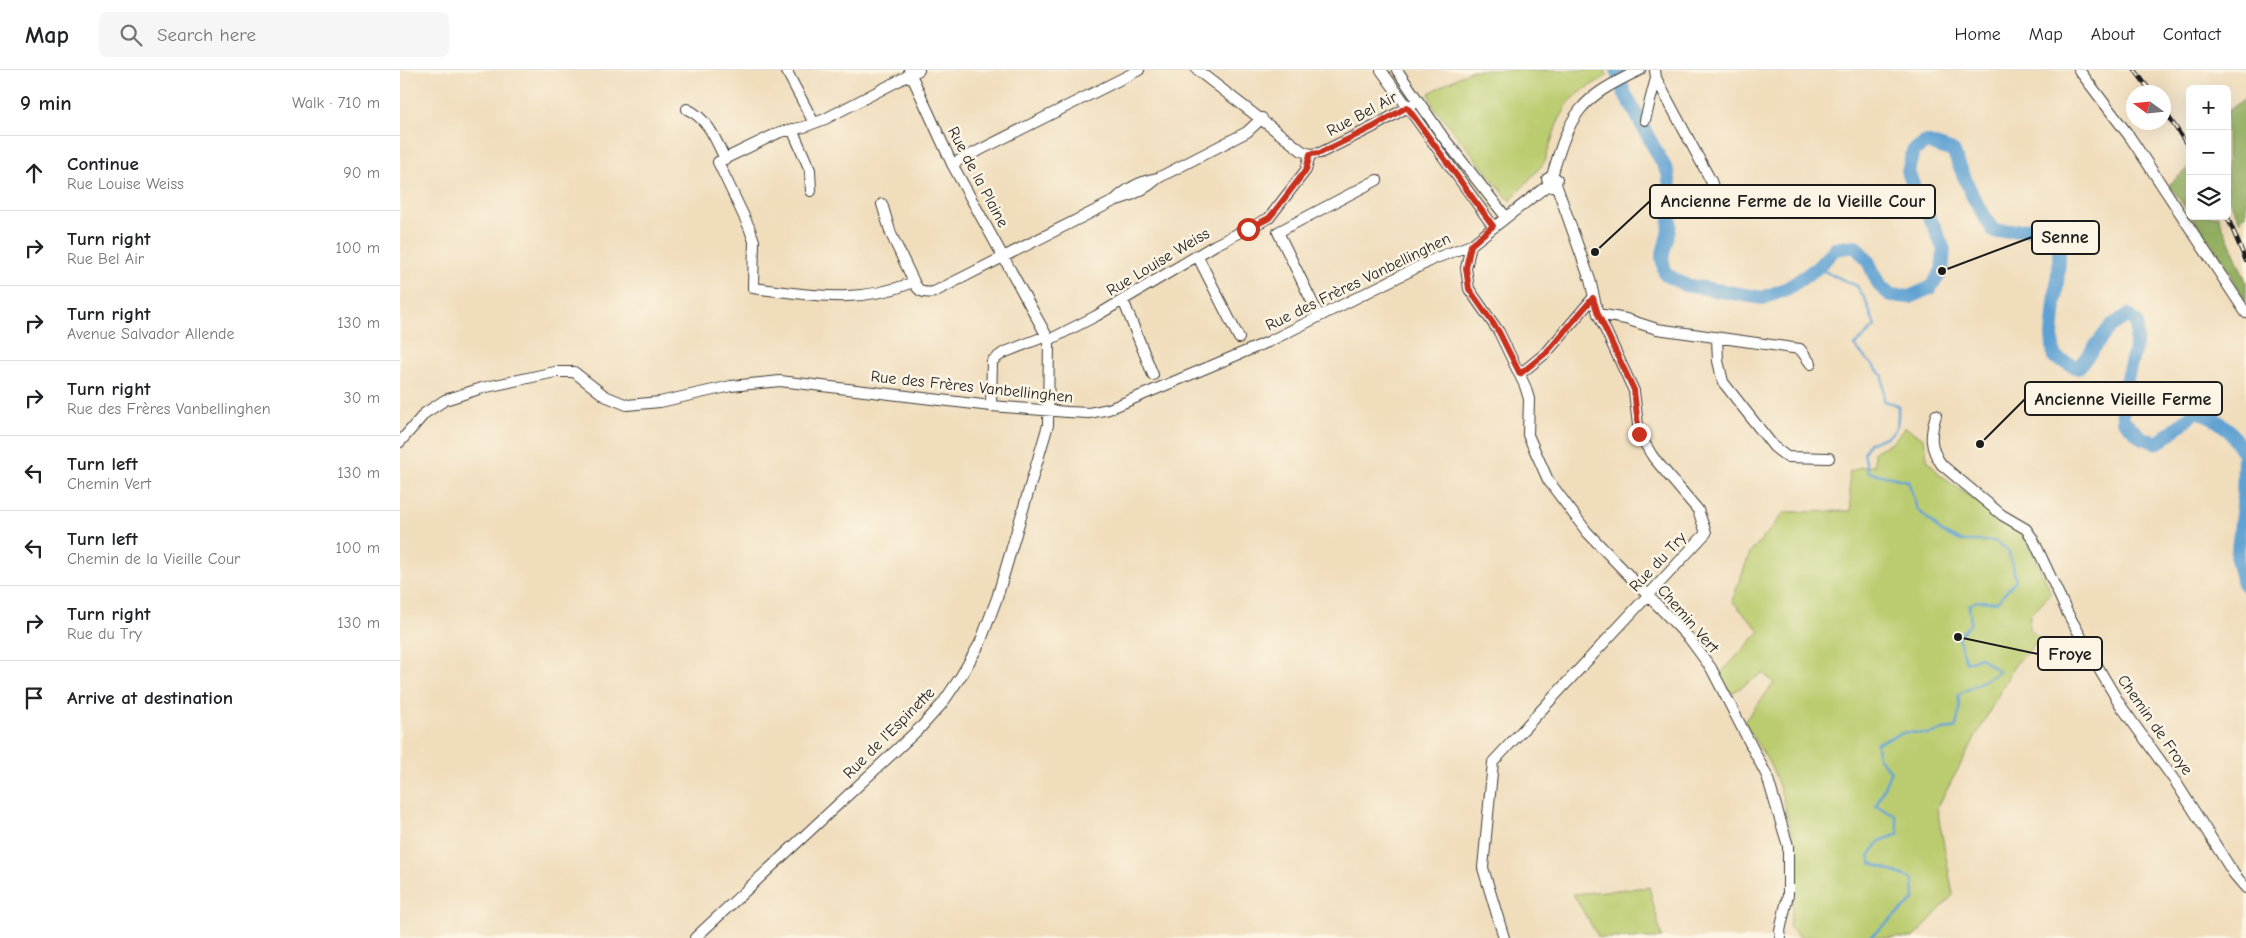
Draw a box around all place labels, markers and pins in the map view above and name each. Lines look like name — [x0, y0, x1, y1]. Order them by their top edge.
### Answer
callout: Ancienne Ferme de la Vieille Cour — [1650, 185, 1935, 218]
callout: Senne — [2032, 221, 2099, 254]
callout: Ancienne Vieille Ferme — [2025, 382, 2222, 415]
callout: Froye — [2038, 637, 2102, 670]

